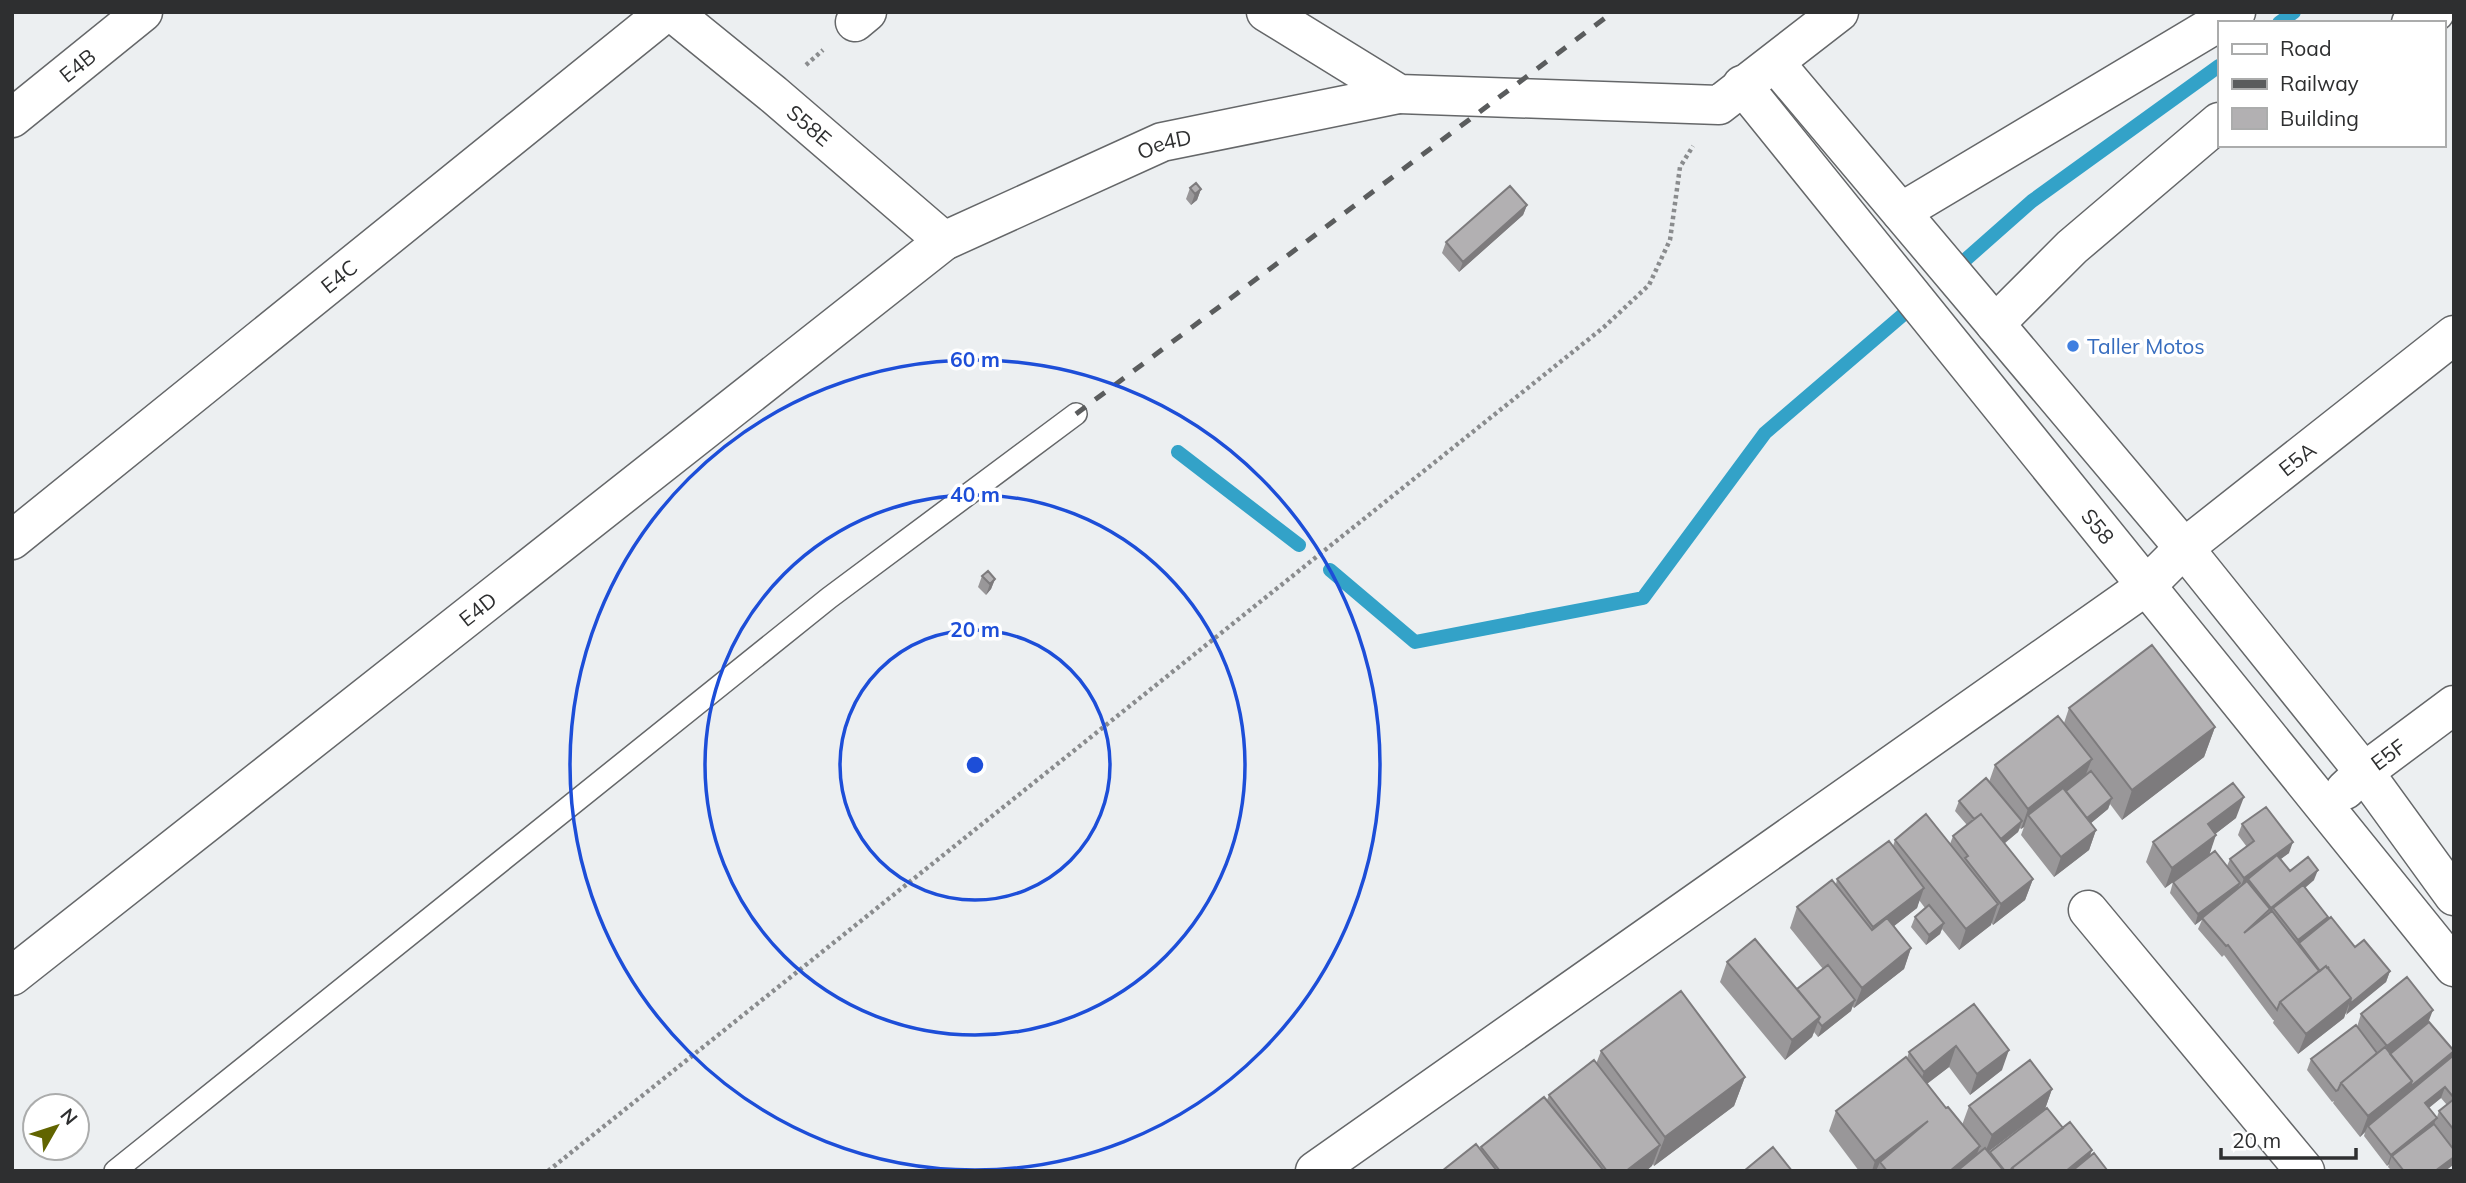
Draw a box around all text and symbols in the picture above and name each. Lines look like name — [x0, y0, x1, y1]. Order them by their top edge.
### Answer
legend — [2218, 21, 2445, 147]
text: Road — [2280, 35, 2331, 61]
street label: E4B — [54, 43, 101, 88]
text: Railway — [2280, 70, 2359, 96]
street label: S58E — [782, 99, 837, 152]
text: Building — [2280, 105, 2359, 131]
street label: Oe4D — [1133, 123, 1194, 165]
street label: E4C — [315, 254, 362, 299]
place label: Taller Motos — [2087, 333, 2205, 359]
marker: Taller Motos — [2065, 338, 2081, 354]
text: 60 m — [950, 346, 1000, 372]
street label: E5A — [2273, 436, 2321, 482]
text: 40 m — [950, 481, 1000, 507]
street label: S58 — [2076, 503, 2120, 549]
street label: E4D — [454, 586, 502, 632]
text: 20 m — [950, 616, 1000, 642]
street label: E5F — [2365, 733, 2411, 776]
centre of rings — [963, 753, 987, 777]
north arrow — [21, 1092, 91, 1162]
text: N — [55, 1103, 83, 1129]
scale bar — [2221, 1116, 2356, 1160]
text: 20 m — [2232, 1127, 2281, 1153]

